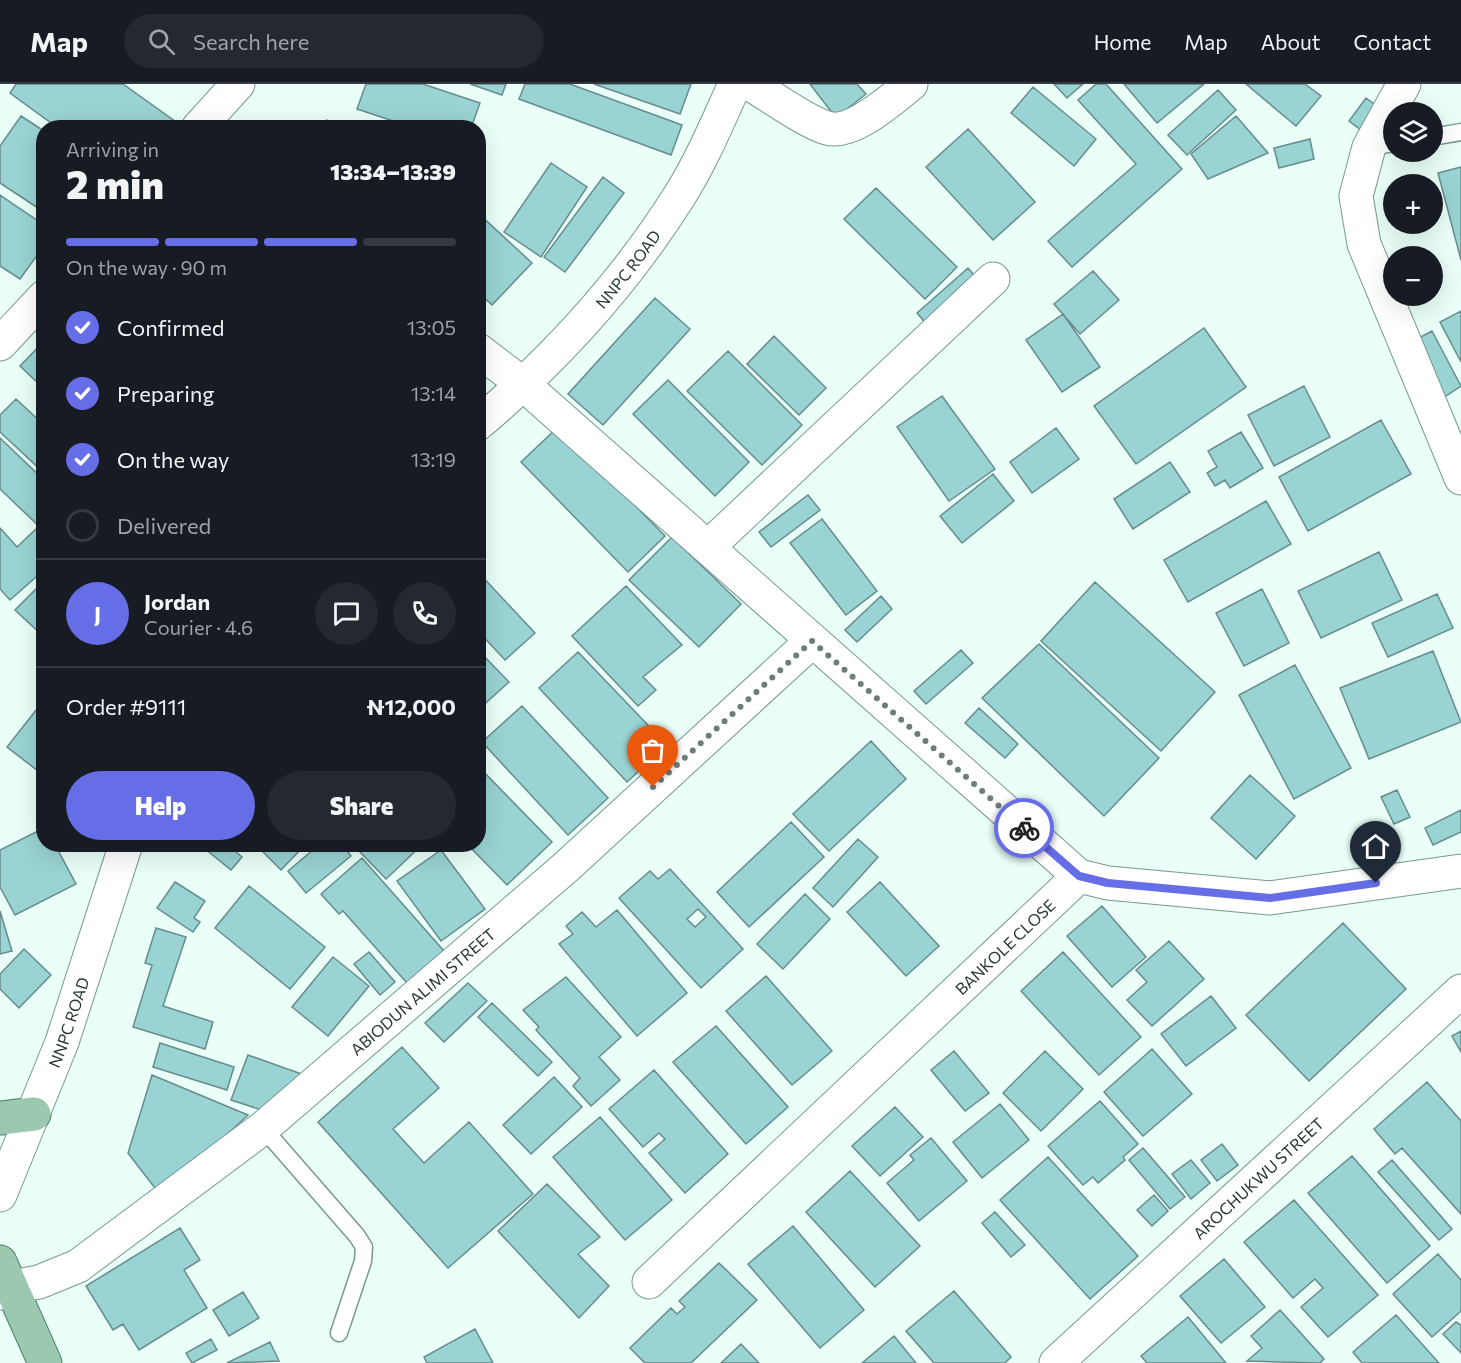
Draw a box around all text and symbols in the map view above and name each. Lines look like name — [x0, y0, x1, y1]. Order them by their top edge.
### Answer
search box — [124, 14, 544, 68]
text: Map — [30, 24, 88, 58]
icon: search — [145, 25, 178, 58]
text: Search here — [193, 28, 309, 55]
text: Home — [1094, 29, 1151, 54]
text: Map — [1184, 29, 1228, 54]
text: About — [1261, 29, 1320, 54]
text: Contact — [1353, 29, 1431, 54]
map controls — [1383, 102, 1443, 306]
button: layers — [1383, 102, 1443, 162]
text: Arriving in — [66, 137, 159, 161]
text: 13:34–13:39 — [330, 158, 456, 185]
text: 2 min — [66, 159, 164, 207]
button: + — [1383, 174, 1443, 234]
street label: NNPC ROAD — [591, 226, 664, 312]
button: − — [1383, 246, 1443, 306]
text: On the way · 90 m — [66, 255, 227, 279]
icon: check — [66, 311, 99, 344]
text: Confirmed — [117, 314, 224, 341]
text: 13:05 — [407, 315, 456, 339]
icon: check — [66, 377, 99, 410]
text: Preparing — [117, 380, 214, 407]
text: 13:14 — [411, 381, 456, 405]
icon: check — [66, 443, 99, 476]
text: On the way — [117, 446, 229, 473]
text: 13:19 — [411, 447, 456, 471]
text: Delivered — [117, 512, 211, 539]
button: chat — [315, 582, 378, 645]
button: phone — [393, 582, 456, 645]
text: Jordan — [144, 588, 210, 615]
text: J — [94, 600, 101, 627]
text: Courier · 4.6 — [144, 615, 253, 639]
text: Order #9111 — [66, 693, 186, 720]
text: ₦12,000 — [366, 693, 456, 720]
pin — [627, 725, 678, 787]
icon: bag — [636, 734, 669, 767]
button: Help — [66, 771, 255, 840]
button: Share — [267, 771, 456, 840]
courier — [994, 798, 1054, 858]
icon: bike — [1008, 812, 1041, 845]
pin — [1350, 821, 1401, 883]
icon: home — [1359, 830, 1392, 863]
street label: BANKOLE CLOSE — [951, 895, 1058, 998]
street label: ABIODUN ALIMI STREET — [346, 923, 498, 1058]
street label: NNPC ROAD — [43, 974, 92, 1070]
street label: AROCHUKWU STREET — [1189, 1113, 1327, 1242]

